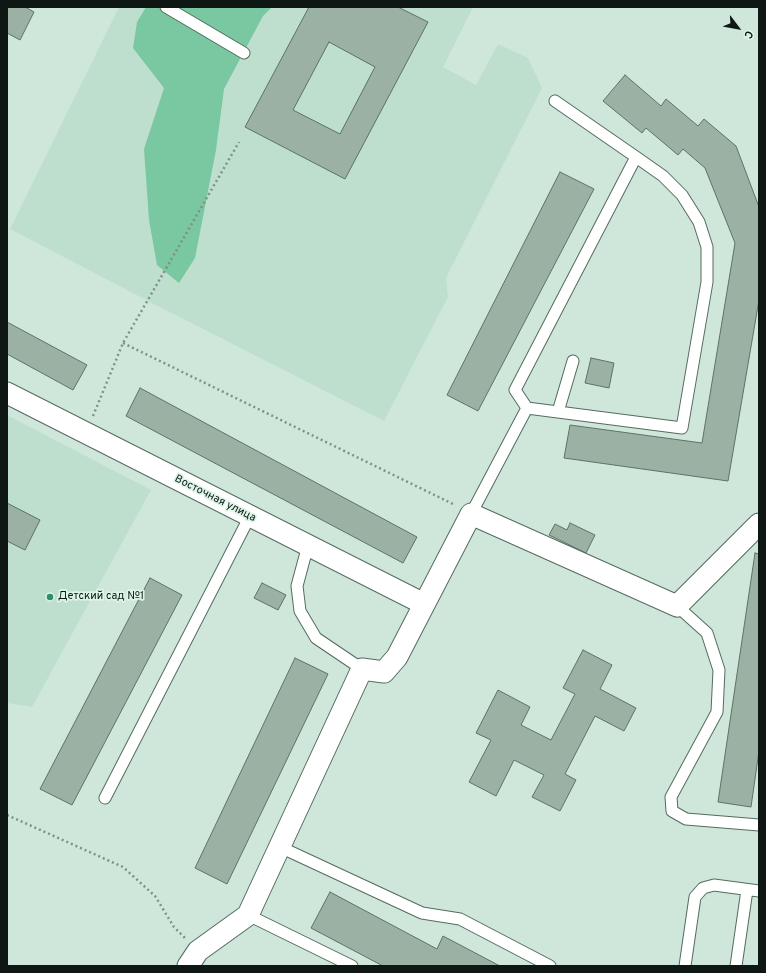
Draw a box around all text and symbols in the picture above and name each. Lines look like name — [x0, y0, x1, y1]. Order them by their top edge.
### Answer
north arrow — [718, 8, 758, 48]
text: С — [740, 28, 756, 41]
street label: Восточная улица — [172, 473, 258, 525]
place label: Детский сад №1 — [58, 590, 144, 604]
marker: Детский сад №1 — [45, 592, 55, 602]

